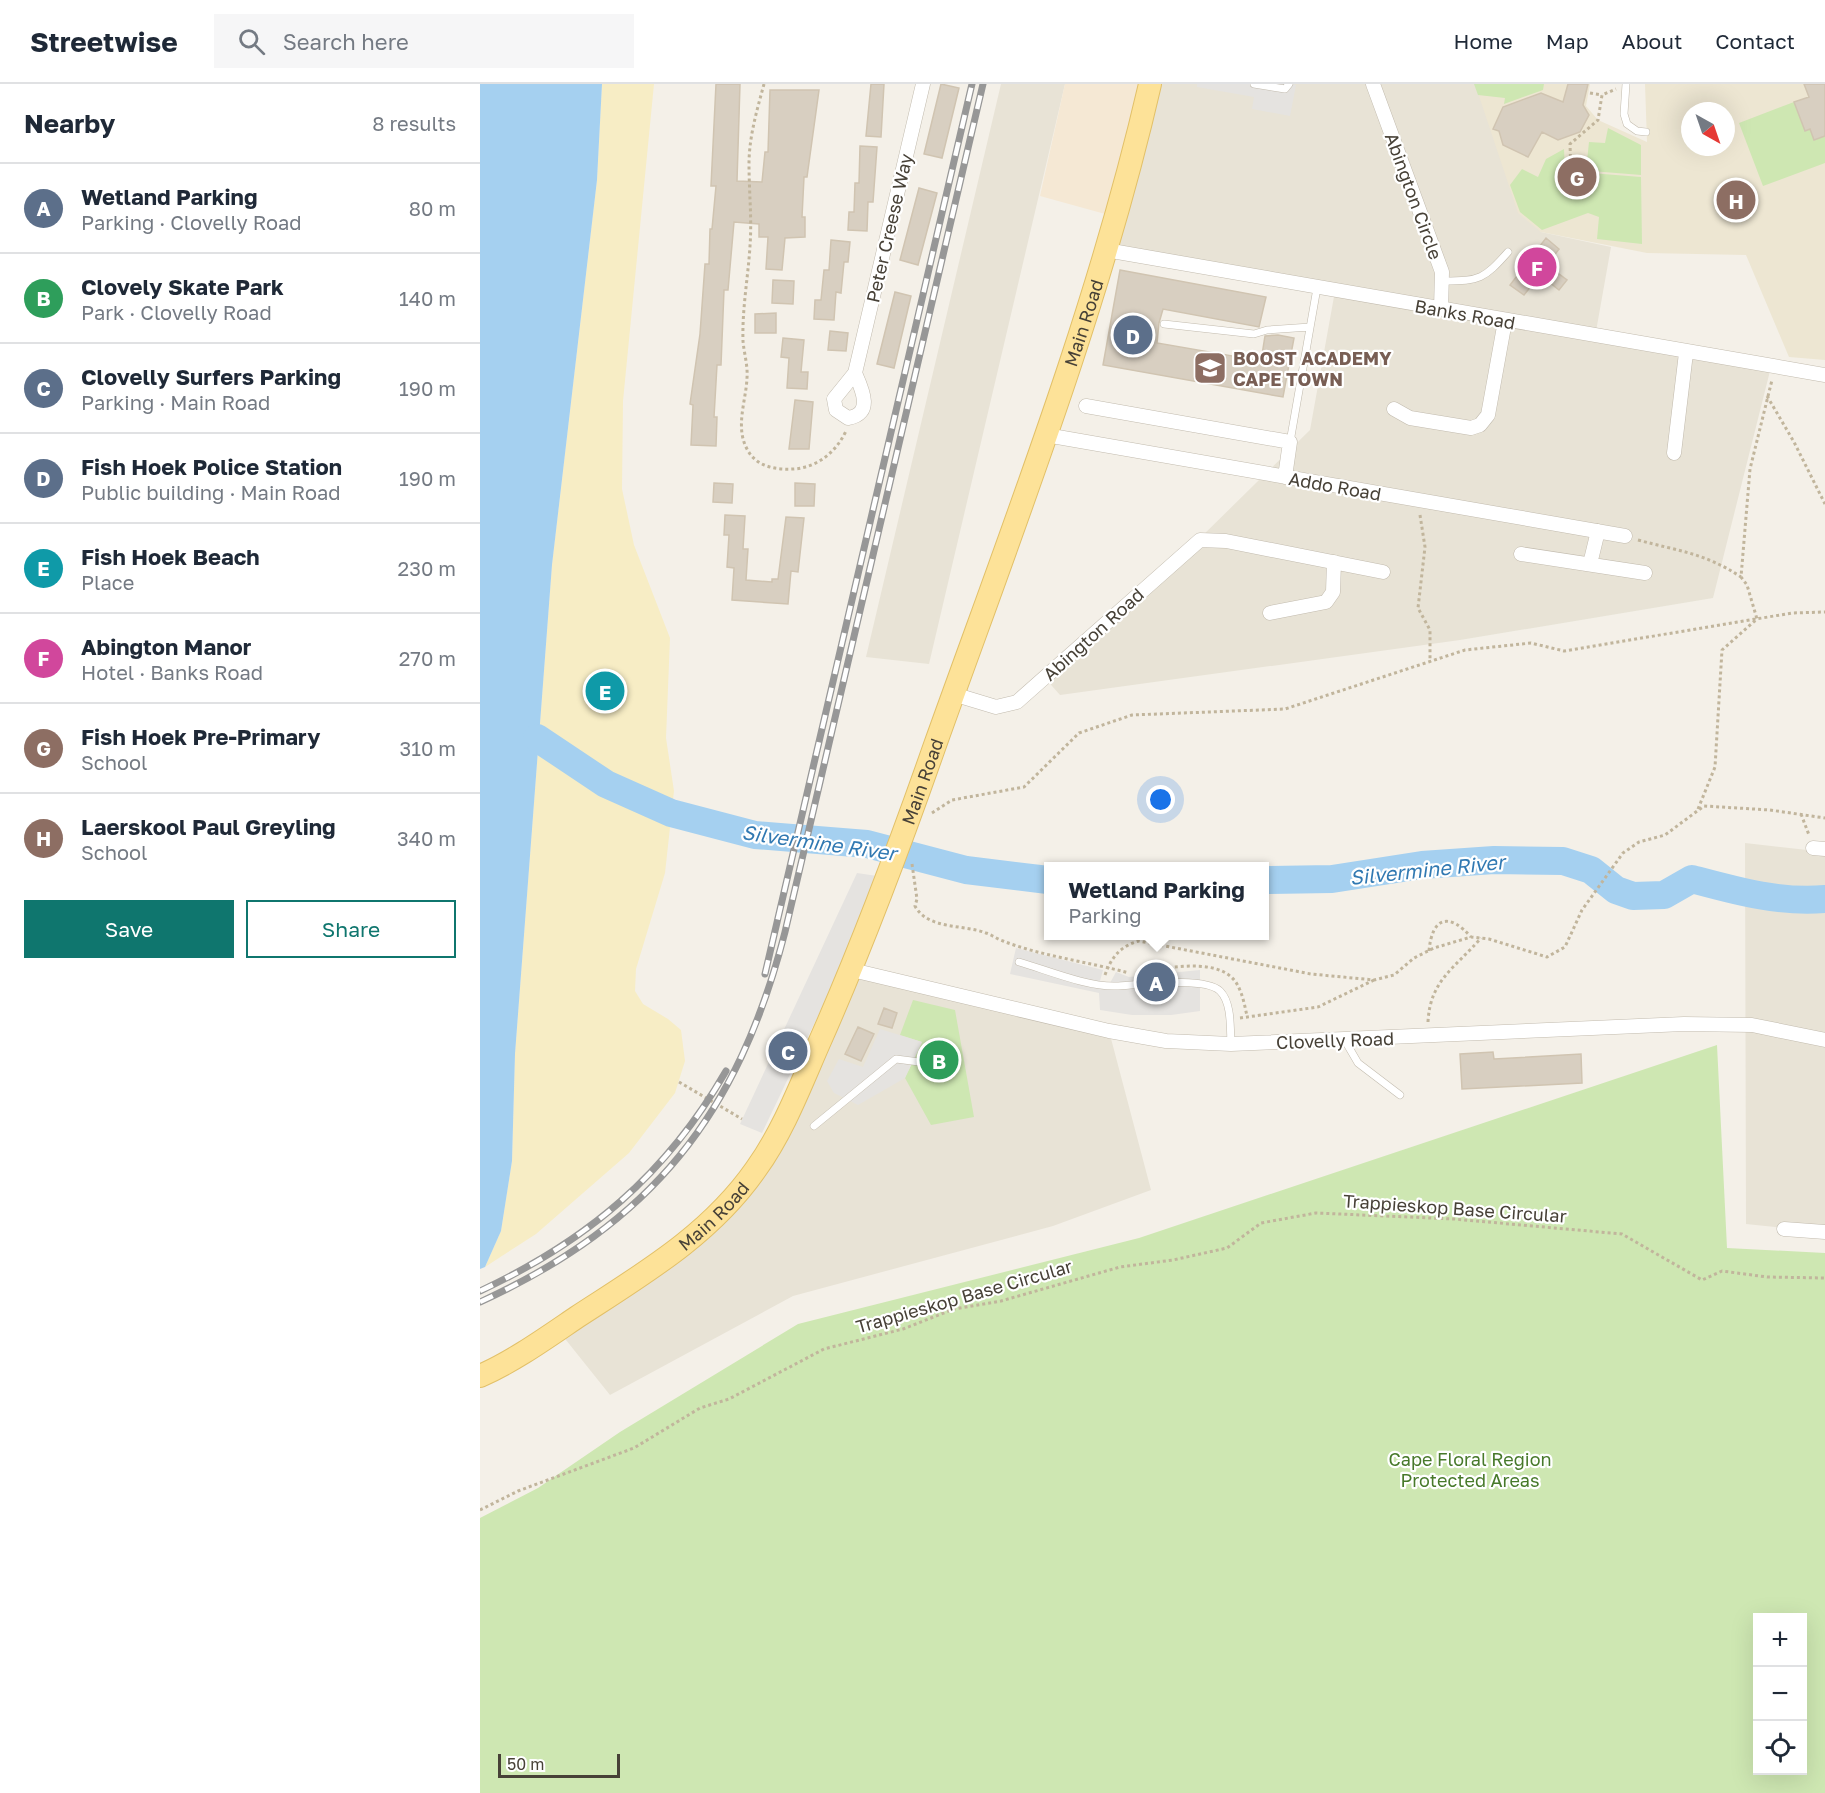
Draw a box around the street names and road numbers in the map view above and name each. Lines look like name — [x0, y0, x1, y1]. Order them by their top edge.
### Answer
street label: Abington Circle — [1381, 130, 1447, 262]
street label: Peter Creese Way — [861, 151, 917, 305]
street label: Main Road — [1059, 277, 1108, 369]
street label: Banks Road — [1413, 294, 1517, 334]
street label: Addo Road — [1287, 467, 1383, 505]
street label: Abington Road — [1038, 583, 1148, 685]
street label: Main Road — [897, 735, 948, 828]
street label: Clovelly Road — [1276, 1027, 1394, 1053]
street label: Main Road — [674, 1177, 753, 1255]
street label: Trappieskop Base Circular — [1343, 1189, 1567, 1227]
street label: Trappieskop Base Circular — [853, 1255, 1075, 1337]

